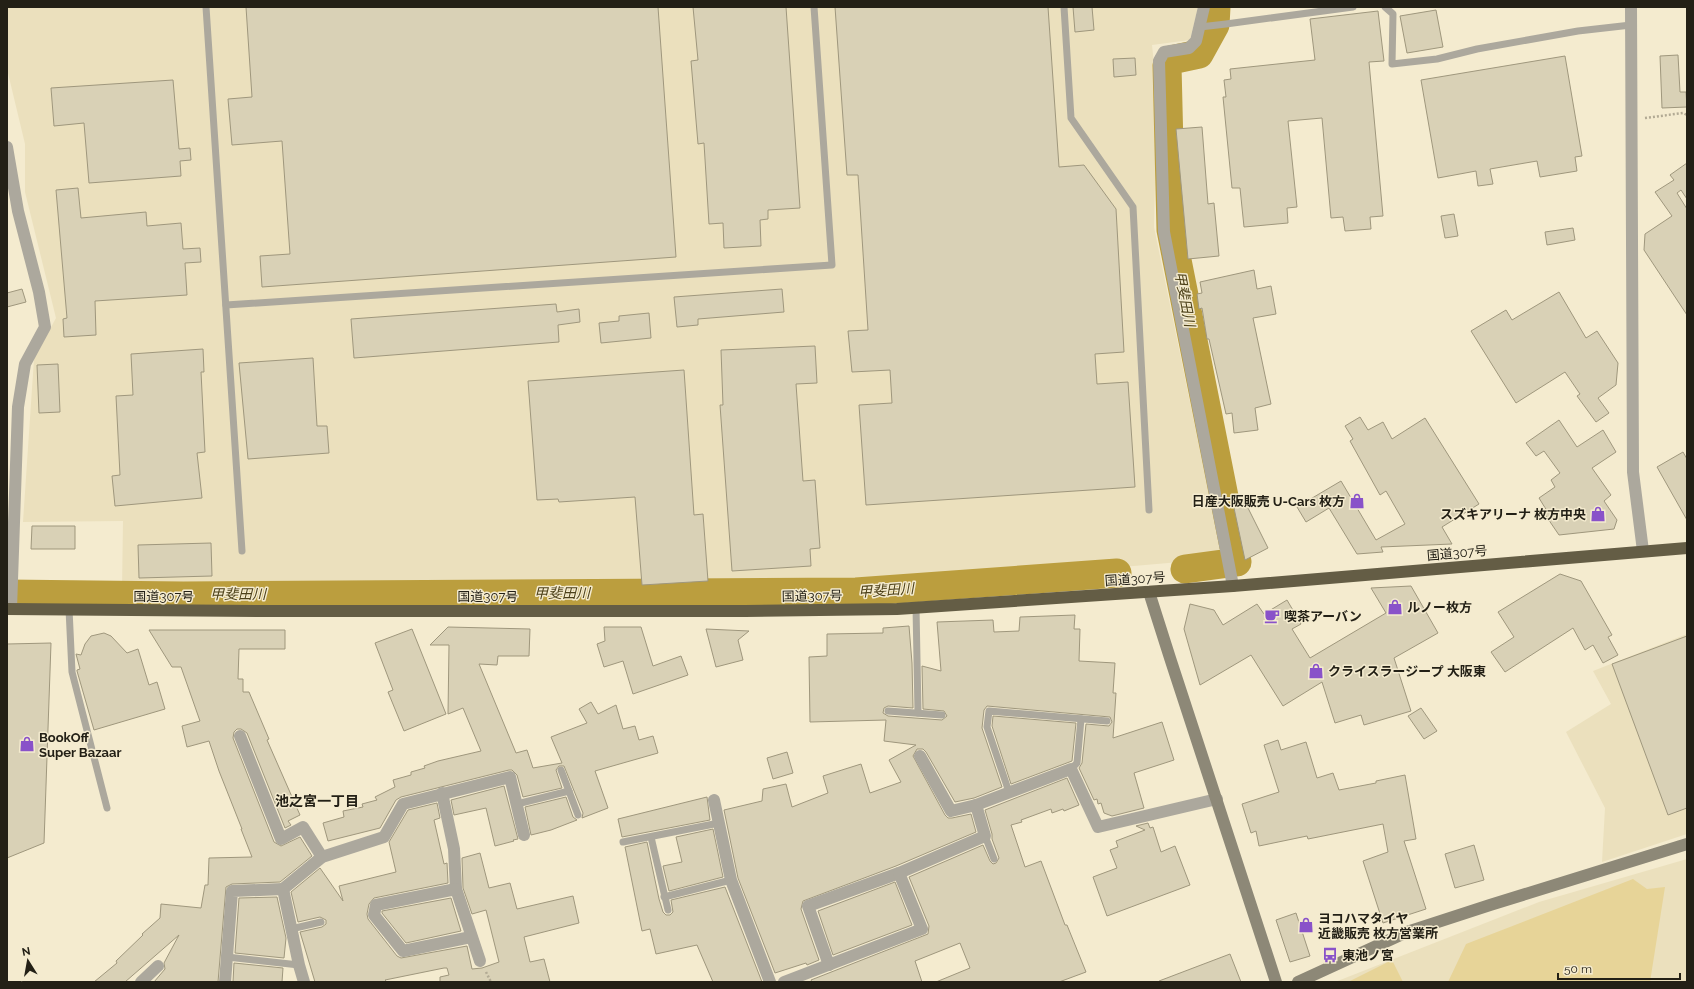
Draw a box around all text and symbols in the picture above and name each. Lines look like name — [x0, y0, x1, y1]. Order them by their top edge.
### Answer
water label: 甲斐田川 — [1172, 270, 1199, 330]
shop icon: 日産大阪販売 U-Cars 枚方 — [1348, 492, 1366, 510]
place label: 日産大阪販売 U-Cars 枚方 — [1192, 494, 1345, 509]
shop icon: スズキアリーナ 枚方中央 — [1589, 505, 1607, 523]
place label: スズキアリーナ 枚方中央 — [1440, 507, 1586, 522]
street label: 国道307号 — [1426, 543, 1488, 563]
street label: 国道307号 — [1104, 569, 1166, 589]
water label: 甲斐田川 — [858, 580, 916, 600]
water label: 甲斐田川 — [534, 585, 592, 601]
water label: 甲斐田川 — [210, 586, 268, 602]
street label: 国道307号 — [781, 588, 843, 604]
street label: 国道307号 — [134, 589, 194, 604]
street label: 国道307号 — [458, 589, 518, 604]
shop icon: ルノー枚方 — [1386, 598, 1404, 616]
place label: ルノー枚方 — [1407, 600, 1472, 615]
cafe icon: 喫茶アーバン — [1263, 607, 1281, 625]
place label: 喫茶アーバン — [1284, 609, 1362, 624]
shop icon: クライスラージープ 大阪東 — [1307, 662, 1325, 680]
place label: クライスラージープ 大阪東 — [1328, 664, 1486, 679]
place label: BookOff Super Bazaar — [39, 730, 122, 760]
shop icon: BookOff Super Bazaar — [18, 735, 36, 753]
district label: 池之宮一丁目 — [275, 793, 359, 809]
place label: ヨコハマタイヤ 近畿販売 枚方営業所 — [1318, 911, 1438, 941]
shop icon: ヨコハマタイヤ 近畿販売 枚方営業所 — [1297, 916, 1315, 934]
north arrow — [8, 941, 48, 981]
text: N — [21, 944, 32, 959]
bus stop icon: 東池ノ宮 — [1321, 946, 1339, 964]
place label: 東池ノ宮 — [1342, 948, 1394, 963]
scale bar — [1558, 955, 1680, 981]
text: 50 m — [1564, 962, 1592, 976]

